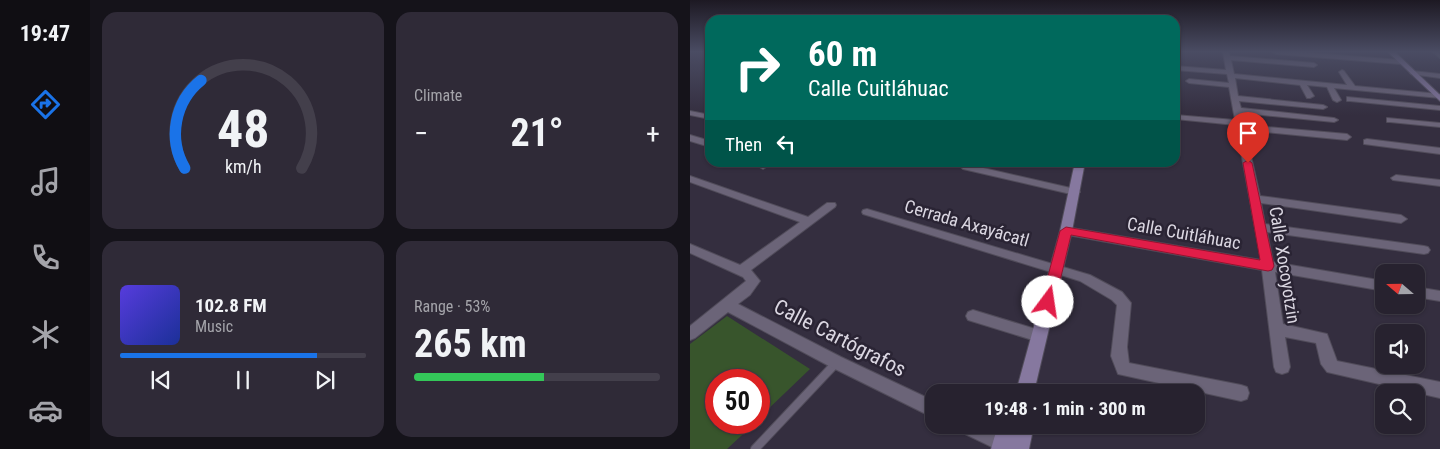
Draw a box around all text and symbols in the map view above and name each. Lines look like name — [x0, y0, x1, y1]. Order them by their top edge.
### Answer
text: 19:47 — [20, 21, 70, 46]
text: 60 m — [808, 34, 877, 75]
icon: right — [725, 35, 790, 100]
text: Calle Cuitláhuac — [808, 76, 949, 101]
text: Climate — [414, 86, 462, 105]
icon: directions — [28, 87, 63, 122]
text: 48 — [217, 99, 269, 160]
text: 21° — [510, 111, 564, 155]
pin — [1227, 112, 1269, 163]
text: − — [414, 117, 428, 150]
text: + — [646, 117, 660, 150]
icon: arrive — [1234, 119, 1262, 147]
icon: left — [772, 130, 800, 158]
text: Then — [725, 133, 762, 156]
text: km/h — [225, 156, 261, 177]
icon: music — [28, 164, 63, 199]
street label: Cerrada Axayácatl — [902, 195, 1032, 251]
street label: Calle Xocoyotzin — [1265, 205, 1305, 325]
street label: Calle Cuitláhuac — [1125, 213, 1243, 253]
icon: phone — [28, 240, 63, 275]
north arrow — [1375, 264, 1425, 314]
map controls — [1375, 264, 1425, 434]
position arrow — [1021, 275, 1073, 327]
text: 102.8 FM — [195, 294, 267, 317]
street label: Calle Cartógrafos — [770, 294, 910, 382]
text: Range · 53% — [414, 297, 490, 316]
icon: climate — [28, 317, 63, 352]
text: Music — [195, 317, 233, 336]
text: 265 km — [414, 322, 527, 366]
button: sound — [1375, 324, 1425, 374]
icon: previous — [147, 366, 175, 394]
icon: pause — [229, 366, 257, 394]
icon: next — [311, 366, 339, 394]
speed limit sign: 50 — [705, 369, 770, 434]
button: search — [1375, 384, 1425, 434]
icon: car — [28, 393, 63, 428]
text: 19:48 · 1 min · 300 m — [984, 397, 1146, 420]

